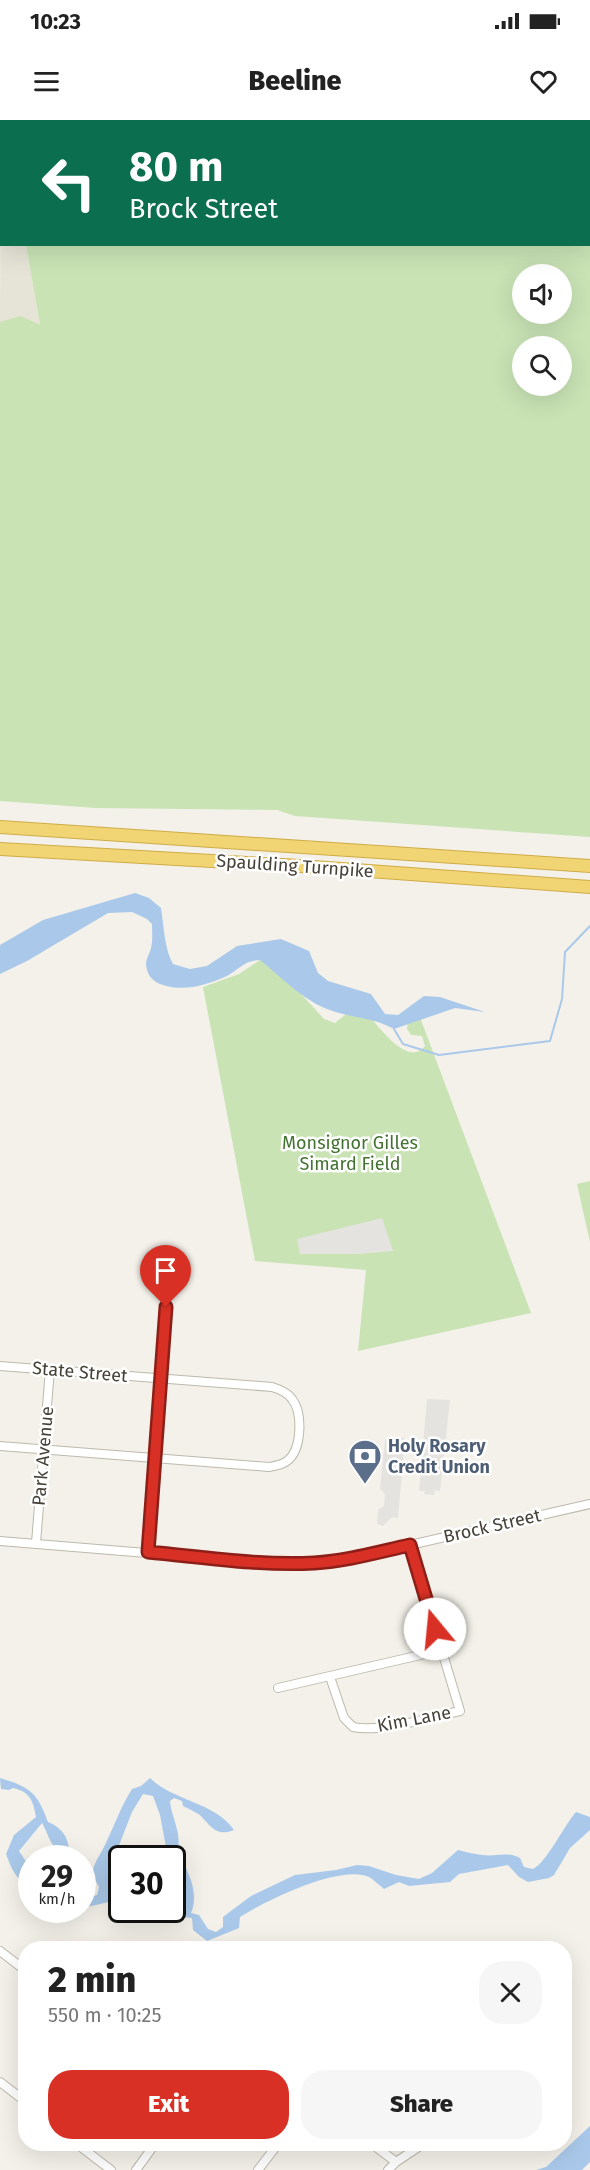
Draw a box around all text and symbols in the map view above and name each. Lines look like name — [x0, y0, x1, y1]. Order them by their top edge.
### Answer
text: 10:23 — [30, 8, 81, 35]
icon: menu — [30, 65, 63, 98]
text: Beeline — [249, 65, 341, 97]
icon: heart — [527, 65, 560, 98]
text: 80 m — [129, 142, 223, 192]
icon: left — [30, 144, 108, 222]
text: Brock Street — [129, 193, 278, 225]
map controls — [512, 264, 572, 396]
button: sound — [512, 264, 572, 324]
button: search — [512, 336, 572, 396]
street label: Spaulding Turnpike — [216, 850, 374, 882]
park label: Monsignor Gilles Simard Field — [282, 1132, 418, 1175]
pin — [140, 1245, 191, 1307]
icon: arrive — [149, 1254, 182, 1287]
street label: State Street — [31, 1357, 129, 1387]
street label: Park Avenue — [28, 1405, 58, 1507]
place label: Holy Rosary Credit Union — [388, 1435, 490, 1478]
bank icon: Holy Rosary Credit Union — [347, 1438, 383, 1485]
street label: Brock Street — [441, 1504, 543, 1548]
position arrow — [403, 1597, 467, 1661]
street label: Kim Lane — [375, 1701, 453, 1737]
speed limit sign: 30 — [108, 1845, 186, 1923]
text: 29 — [41, 1859, 73, 1895]
text: km/h — [38, 1890, 76, 1908]
text: 2 min — [48, 1958, 136, 2002]
button: close — [479, 1961, 542, 2024]
text: 550 m · 10:25 — [48, 2003, 161, 2027]
button: Exit — [48, 2070, 289, 2139]
button: Share — [301, 2070, 542, 2139]

